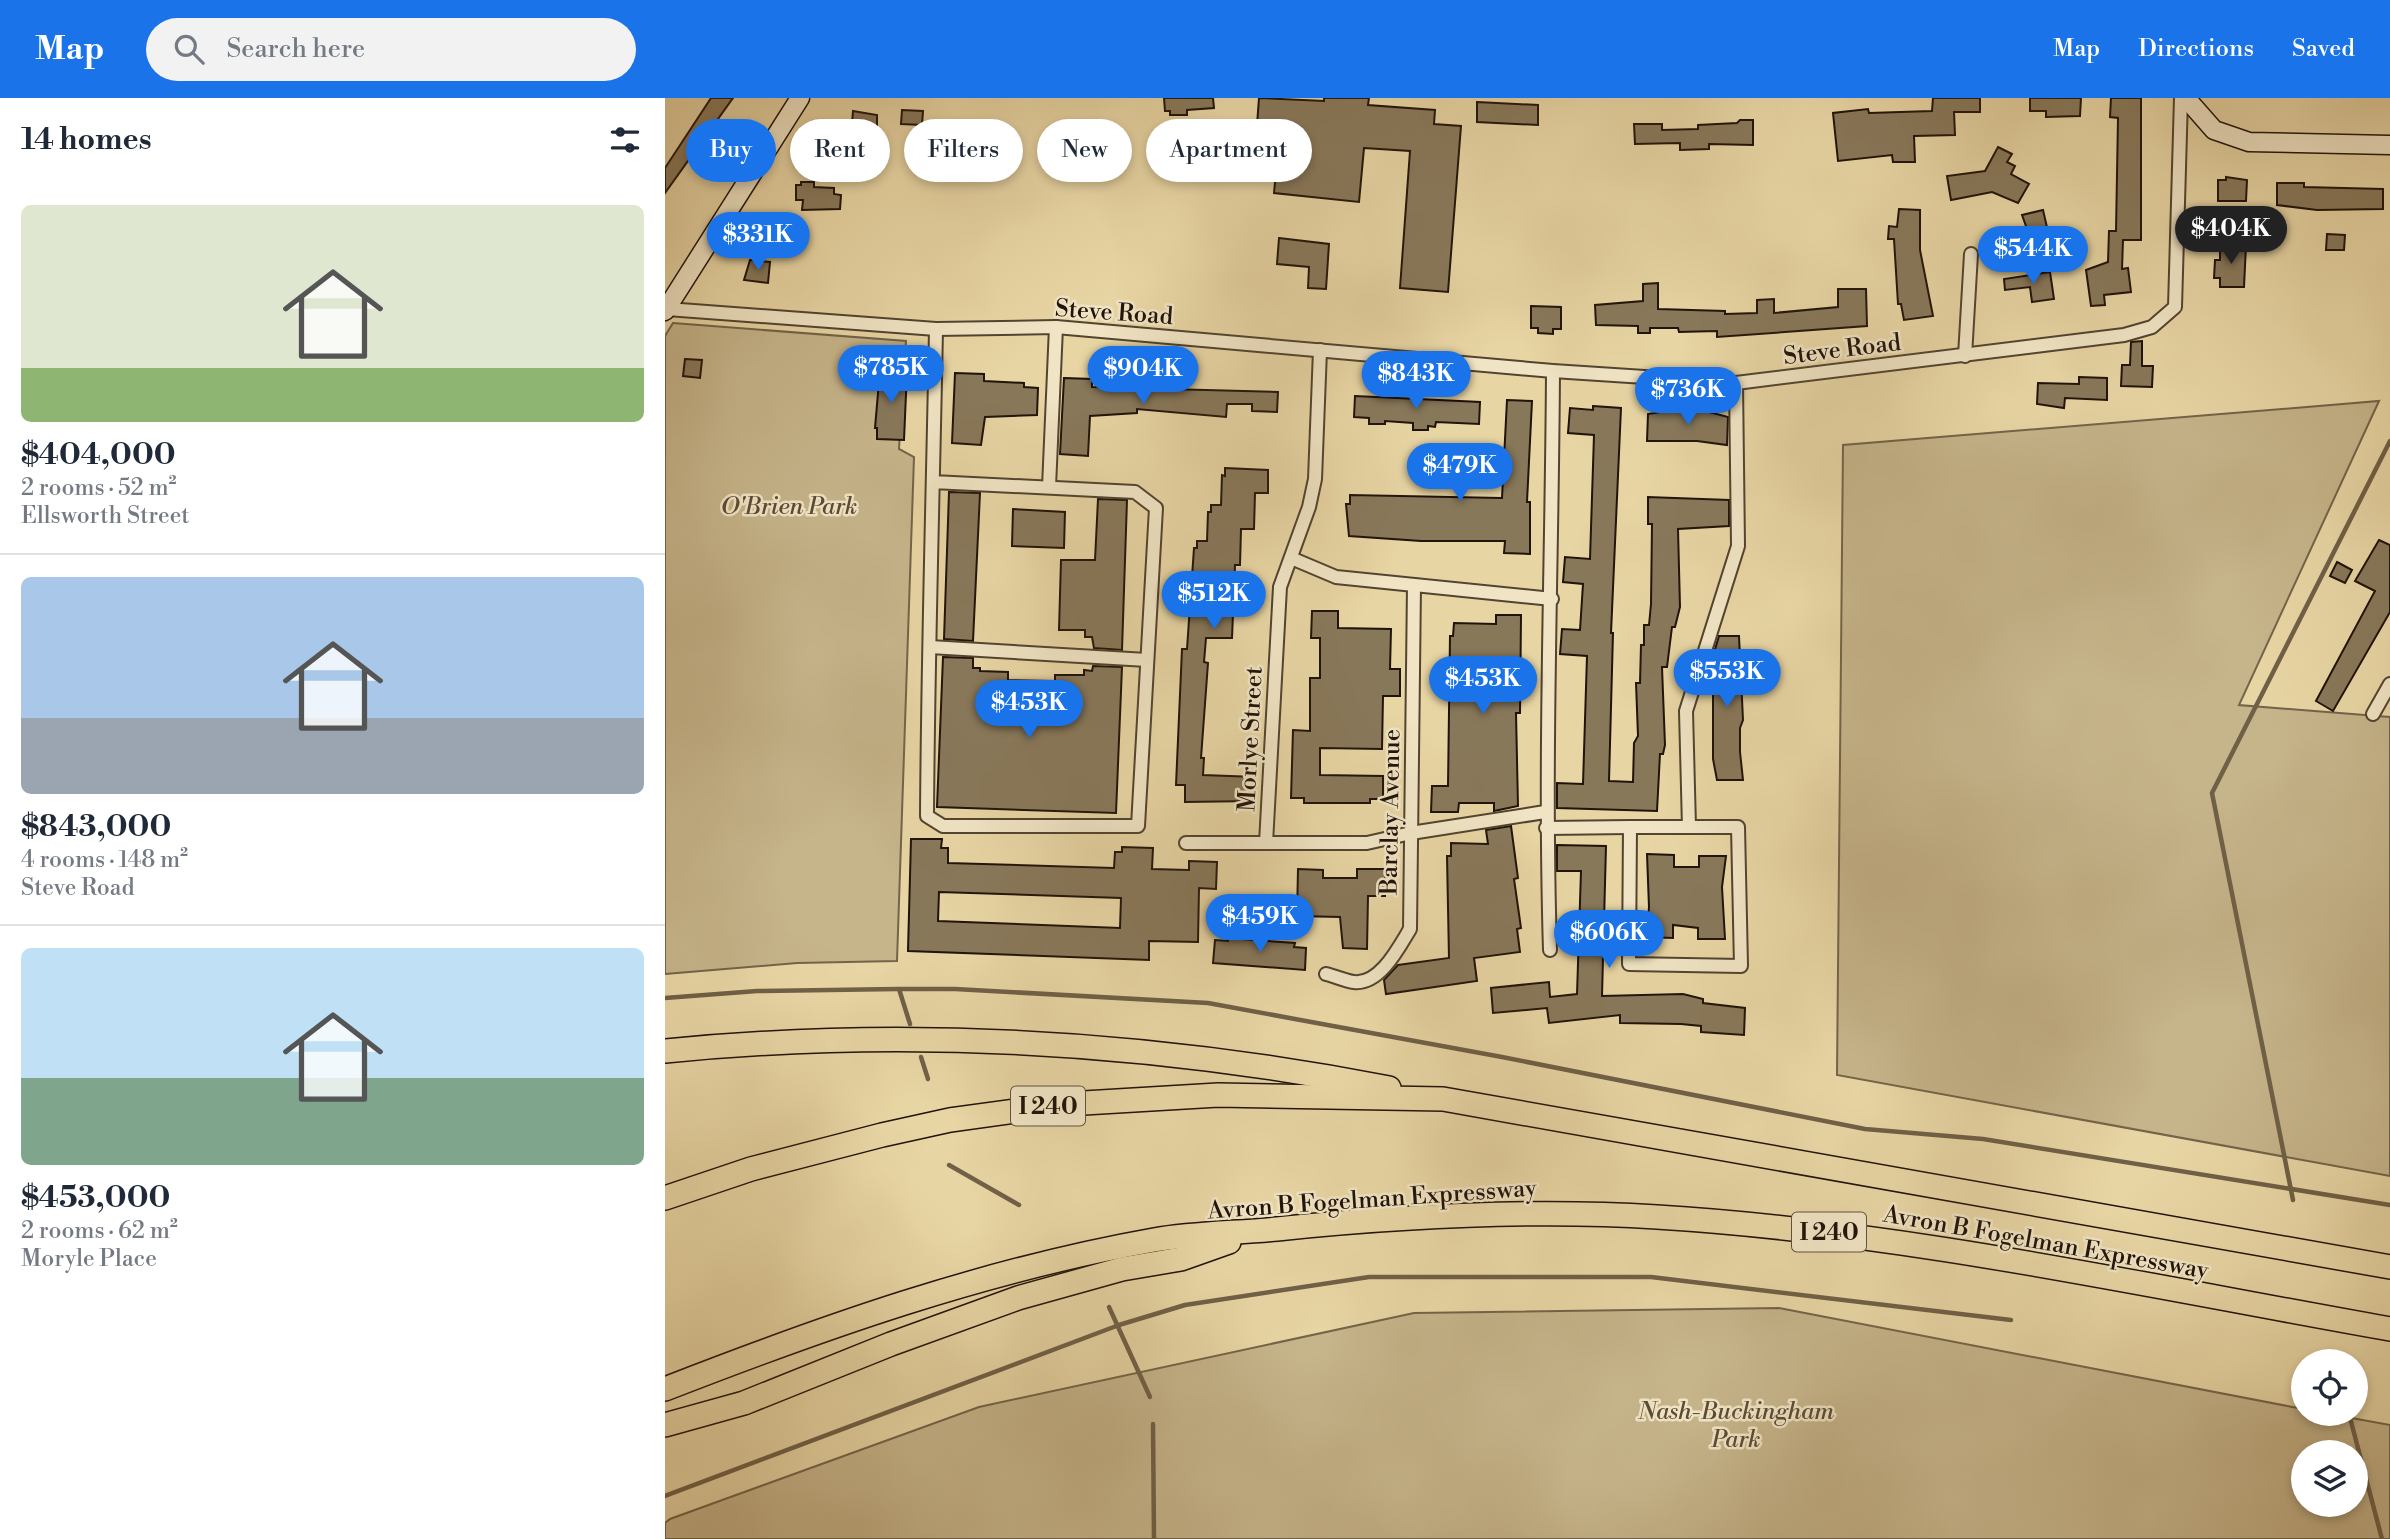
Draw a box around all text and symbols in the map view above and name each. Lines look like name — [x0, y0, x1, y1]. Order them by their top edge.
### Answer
search box — [146, 18, 636, 81]
text: Map — [35, 29, 104, 70]
icon: search — [170, 30, 208, 68]
text: Search here — [226, 33, 365, 65]
text: Map — [2053, 34, 2100, 64]
text: Directions — [2138, 34, 2254, 64]
text: Saved — [2292, 34, 2355, 64]
chip: Buy — [686, 119, 776, 182]
chip: Rent — [790, 119, 890, 182]
chip: Filters — [904, 119, 1023, 182]
chip: New — [1037, 119, 1132, 182]
chip: Apartment — [1146, 119, 1312, 182]
text: 14 homes — [21, 121, 152, 159]
icon: filters — [606, 121, 644, 159]
pin: $404K — [2182, 206, 2280, 266]
pin: $331K — [709, 212, 807, 272]
text: $404K — [2191, 215, 2271, 243]
text: $331K — [723, 221, 793, 249]
pin: $544K — [1984, 226, 2082, 286]
text: $544K — [1994, 235, 2072, 263]
icon: home — [270, 251, 396, 377]
street label: Steve Road — [1054, 294, 1174, 332]
street label: Steve Road — [1782, 328, 1903, 372]
pin: $785K — [842, 345, 940, 405]
pin: $904K — [1094, 346, 1192, 406]
pin: $843K — [1367, 352, 1465, 411]
text: $785K — [854, 354, 928, 382]
text: $904K — [1104, 355, 1182, 383]
text: $843K — [1378, 360, 1454, 388]
pin: $736K — [1639, 368, 1737, 427]
text: $736K — [1651, 376, 1725, 404]
text: $404,000 — [21, 436, 176, 474]
pin: $479K — [1411, 444, 1509, 503]
text: $479K — [1423, 452, 1497, 480]
text: 2 rooms · 52 m² — [21, 474, 177, 502]
park label: O'Brien Park — [721, 492, 857, 522]
text: Ellsworth Street — [21, 502, 189, 530]
pin: $512K — [1165, 572, 1263, 631]
text: $512K — [1178, 580, 1250, 608]
icon: home — [270, 623, 396, 749]
pin: $553K — [1678, 650, 1776, 709]
pin: $453K — [1434, 656, 1532, 716]
text: $553K — [1690, 658, 1764, 686]
street label: Morlye Street — [1232, 665, 1270, 812]
text: $453K — [1445, 665, 1521, 693]
pin: $453K — [980, 680, 1078, 740]
text: $453K — [991, 689, 1067, 717]
street label: Barclay Avenue — [1375, 729, 1407, 896]
text: $843,000 — [21, 808, 171, 846]
text: 4 rooms · 148 m² — [21, 846, 188, 874]
text: Steve Road — [21, 874, 134, 902]
pin: $459K — [1211, 894, 1309, 954]
text: $459K — [1222, 903, 1298, 931]
pin: $606K — [1560, 910, 1658, 970]
text: $606K — [1570, 919, 1648, 947]
icon: home — [270, 994, 396, 1120]
road number: I 240 — [1011, 1086, 1085, 1126]
street label: Avron B Fogelman Expressway — [1205, 1174, 1538, 1227]
text: $453,000 — [21, 1179, 170, 1217]
street label: Avron B Fogelman Expressway — [1880, 1199, 2211, 1286]
road number: I 240 — [1792, 1212, 1866, 1252]
text: 2 rooms · 62 m² — [21, 1217, 178, 1245]
text: Moryle Place — [21, 1245, 157, 1273]
map controls — [2291, 1349, 2368, 1517]
button: locate — [2291, 1349, 2368, 1426]
park label: Nash-Buckingham Park — [1637, 1397, 1834, 1455]
button: layers — [2291, 1440, 2368, 1517]

